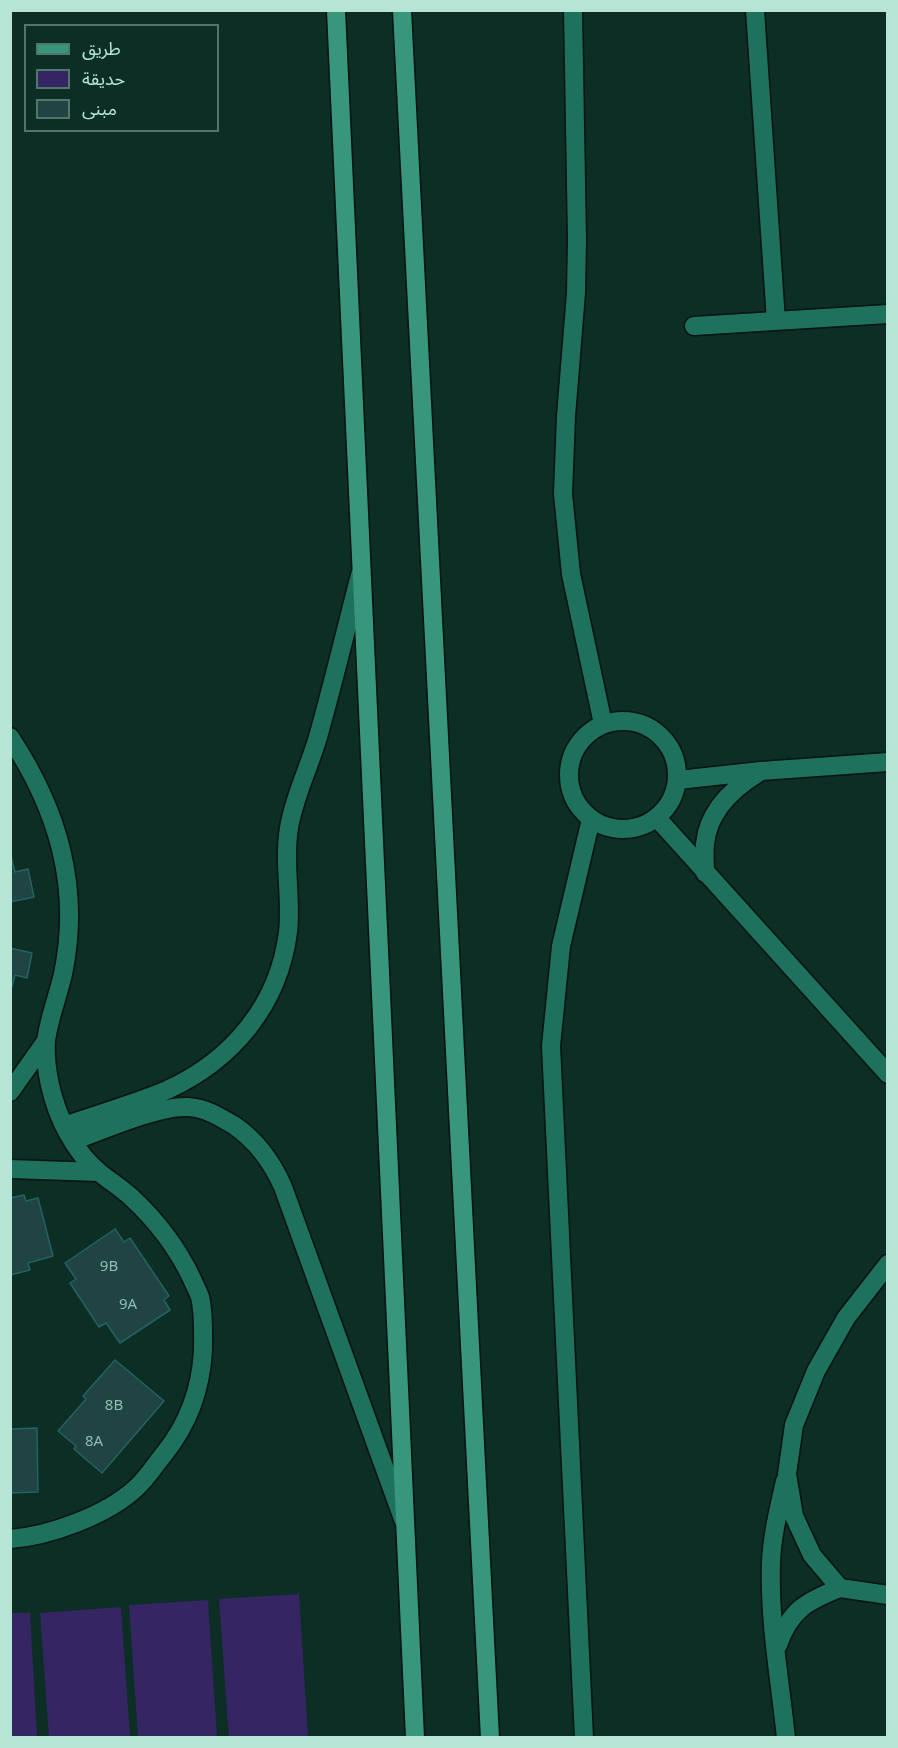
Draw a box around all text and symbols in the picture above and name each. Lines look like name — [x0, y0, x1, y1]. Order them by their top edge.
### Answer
legend — [24, 24, 219, 132]
text: طريق — [82, 36, 121, 60]
text: حديقة — [82, 66, 125, 90]
text: مبنى — [82, 96, 117, 120]
house number: 9B — [100, 1258, 118, 1276]
house number: 9A — [119, 1296, 137, 1314]
house number: 8B — [105, 1397, 123, 1415]
house number: 8A — [85, 1433, 103, 1451]

